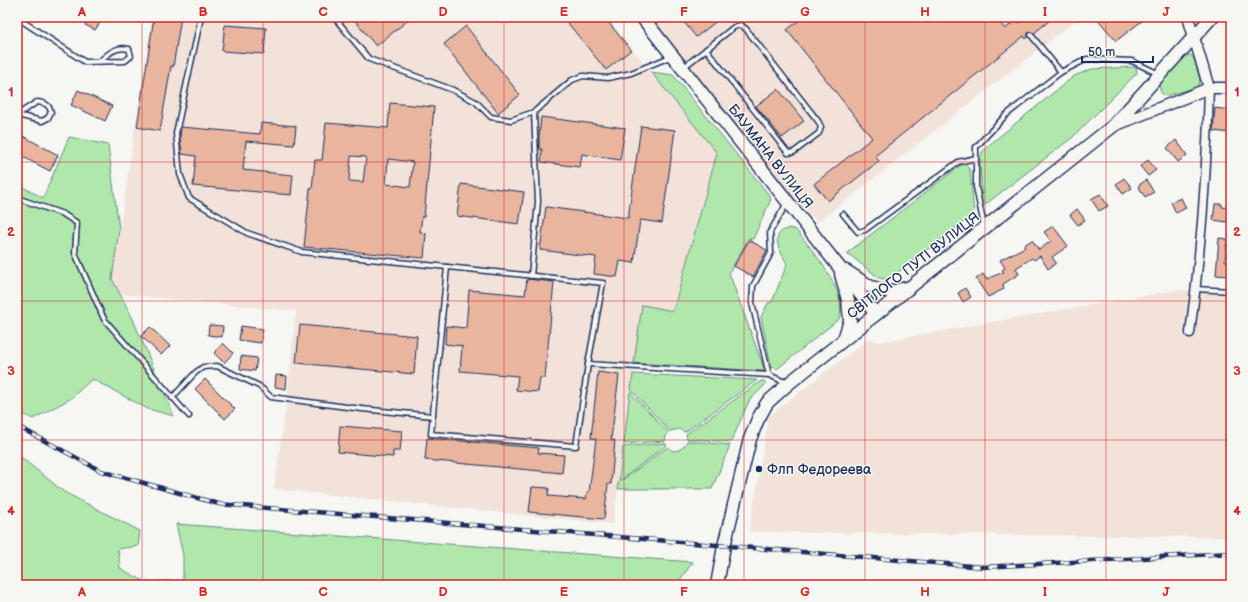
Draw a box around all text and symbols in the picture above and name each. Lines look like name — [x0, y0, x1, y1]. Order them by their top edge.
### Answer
text: A — [77, 4, 86, 20]
text: B — [198, 4, 208, 20]
text: C — [318, 4, 328, 20]
text: D — [438, 4, 448, 20]
text: E — [560, 4, 569, 20]
text: F — [680, 4, 688, 20]
text: G — [800, 4, 810, 20]
text: H — [920, 4, 930, 20]
text: I — [1043, 4, 1047, 20]
text: J — [1162, 4, 1170, 20]
scale bar — [1082, 38, 1153, 64]
text: 50 m — [1088, 45, 1115, 60]
text: 1 — [8, 84, 14, 100]
text: 1 — [1234, 84, 1240, 100]
street label: БАУМАНА ВУЛИЦЯ — [725, 101, 817, 212]
street label: СВІТЛОГО ПУТІ ВУЛИЦЯ — [844, 208, 983, 322]
text: 2 — [7, 224, 15, 240]
text: 2 — [1233, 224, 1241, 240]
text: 3 — [7, 363, 15, 379]
text: 3 — [1233, 363, 1241, 379]
place label: Флп Федореева — [767, 461, 872, 478]
marker: Флп Федореева — [754, 464, 764, 474]
text: 4 — [7, 503, 15, 519]
text: 4 — [1233, 503, 1241, 519]
text: A — [77, 584, 86, 600]
text: B — [198, 584, 208, 600]
text: C — [318, 584, 328, 600]
text: D — [438, 584, 448, 600]
text: E — [560, 584, 569, 600]
text: F — [680, 584, 688, 600]
text: G — [800, 584, 810, 600]
text: H — [920, 584, 930, 600]
text: I — [1043, 584, 1047, 600]
text: J — [1162, 584, 1170, 600]

